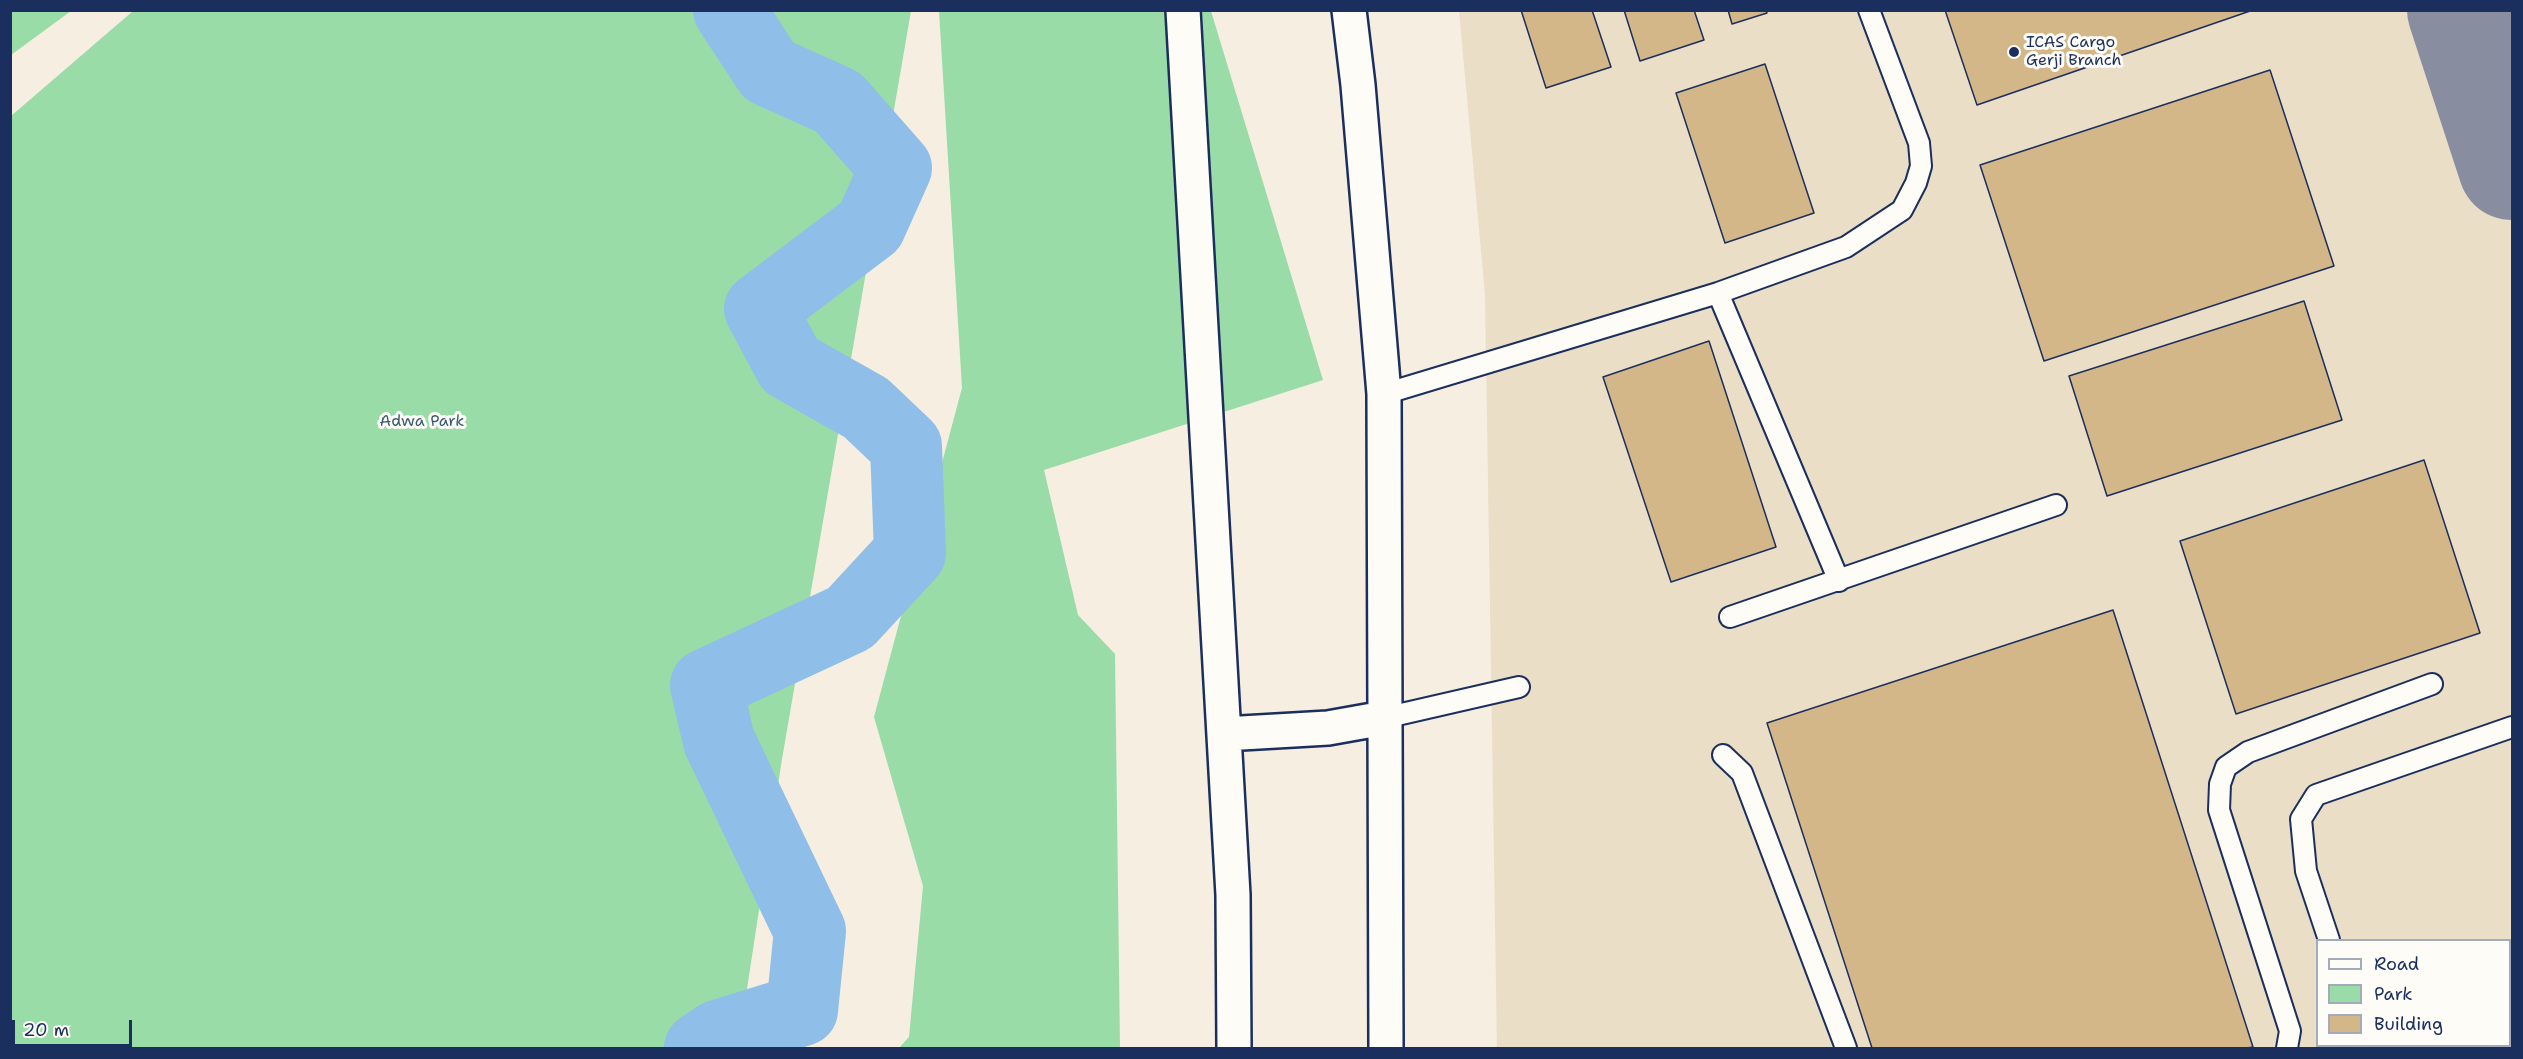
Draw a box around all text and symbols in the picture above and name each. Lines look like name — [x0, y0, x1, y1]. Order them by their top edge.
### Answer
place label: ICAS Cargo Gerji Branch — [2026, 33, 2122, 71]
marker: ICAS Cargo Gerji Branch — [2007, 45, 2021, 59]
park label: Adwa Park — [379, 412, 465, 432]
legend — [2316, 939, 2511, 1047]
text: Road — [2374, 952, 2419, 976]
text: Park — [2374, 982, 2413, 1006]
scale bar — [15, 1008, 135, 1046]
text: Building — [2374, 1012, 2443, 1036]
text: 20 m — [23, 1018, 69, 1042]

